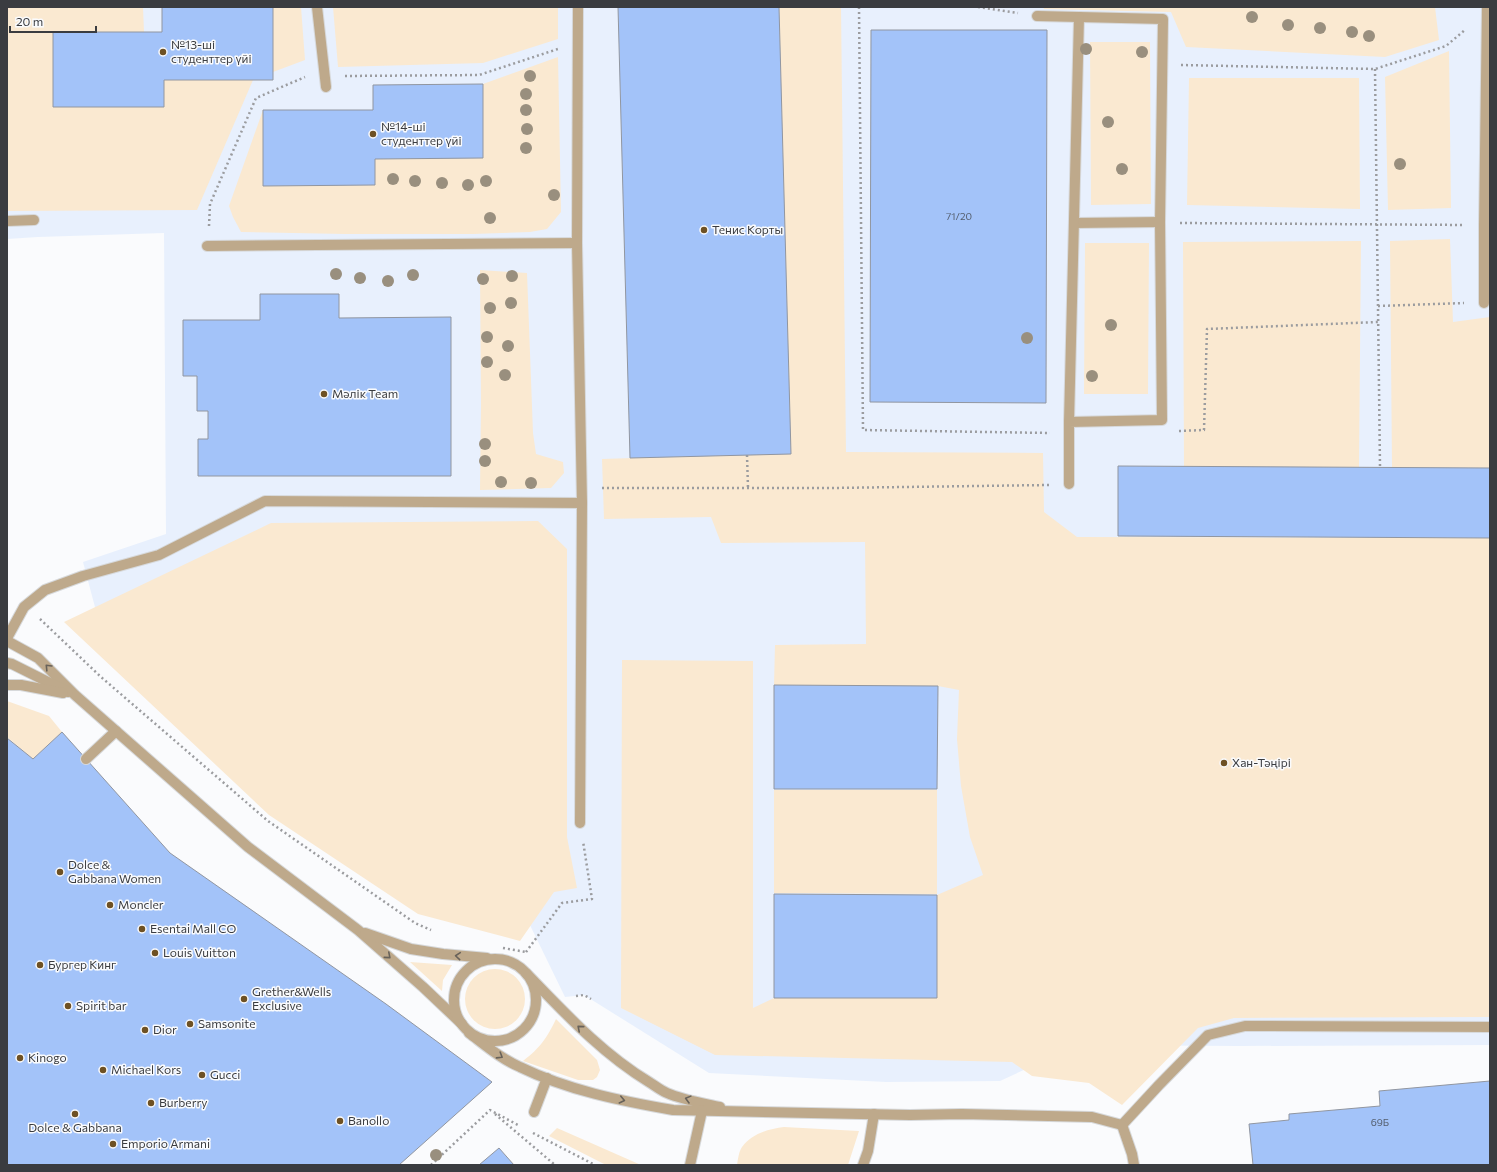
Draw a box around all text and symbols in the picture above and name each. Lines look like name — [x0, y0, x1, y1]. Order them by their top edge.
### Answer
scale bar — [10, 8, 96, 34]
text: 20 m — [16, 14, 43, 28]
place label: №13-ші студенттер үйі — [171, 37, 252, 65]
marker: №13-ші студенттер үйі — [158, 47, 168, 57]
place label: №14-ші студенттер үйі — [381, 119, 462, 147]
marker: №14-ші студенттер үйі — [368, 129, 378, 139]
house number: 71/20 — [946, 210, 972, 222]
place label: Тенис Корты — [712, 222, 783, 236]
marker: Тенис Корты — [699, 225, 709, 235]
place label: Мәлік Team — [332, 386, 398, 400]
marker: Мәлік Team — [319, 389, 329, 399]
one-way arrow — [45, 664, 52, 672]
place label: Хан-Тәңірі — [1232, 755, 1291, 769]
marker: Хан-Тәңірі — [1219, 758, 1229, 768]
place label: Dolce & Gabbana Women — [68, 857, 161, 885]
marker: Dolce & Gabbana Women — [55, 867, 65, 877]
place label: Moncler — [118, 897, 164, 911]
marker: Moncler — [105, 900, 115, 910]
place label: Esentai Mall СО — [150, 921, 237, 935]
marker: Esentai Mall СО — [137, 924, 147, 934]
place label: Louis Vuitton — [163, 945, 236, 959]
marker: Louis Vuitton — [150, 948, 160, 958]
one-way arrow — [383, 951, 391, 959]
one-way arrow — [455, 951, 462, 960]
place label: Бургер Кинг — [48, 957, 116, 971]
marker: Бургер Кинг — [35, 960, 45, 970]
place label: Grether&Wells Exclusive — [252, 984, 331, 1012]
marker: Grether&Wells Exclusive — [239, 994, 249, 1004]
place label: Spirit bar — [76, 998, 127, 1012]
marker: Spirit bar — [63, 1001, 73, 1011]
place label: Samsonite — [198, 1016, 256, 1030]
marker: Samsonite — [185, 1019, 195, 1029]
place label: Dior — [153, 1022, 177, 1036]
marker: Dior — [140, 1025, 150, 1035]
one-way arrow — [577, 1026, 585, 1033]
place label: Kinogo — [28, 1050, 67, 1064]
one-way arrow — [496, 1051, 503, 1058]
marker: Kinogo — [15, 1053, 25, 1063]
place label: Michael Kors — [111, 1062, 181, 1076]
marker: Michael Kors — [98, 1065, 108, 1075]
place label: Gucci — [210, 1067, 240, 1081]
marker: Gucci — [197, 1070, 207, 1080]
place label: Burberry — [159, 1095, 207, 1109]
one-way arrow — [684, 1095, 691, 1104]
one-way arrow — [619, 1096, 625, 1104]
marker: Burberry — [146, 1098, 156, 1108]
marker: Dolce & Gabbana — [70, 1109, 80, 1119]
place label: Banollo — [348, 1113, 389, 1127]
marker: Banollo — [335, 1116, 345, 1126]
house number: 69Б — [1371, 1116, 1389, 1128]
place label: Dolce & Gabbana — [28, 1120, 122, 1134]
place label: Emporio Armani — [121, 1136, 210, 1150]
marker: Emporio Armani — [108, 1139, 118, 1149]

